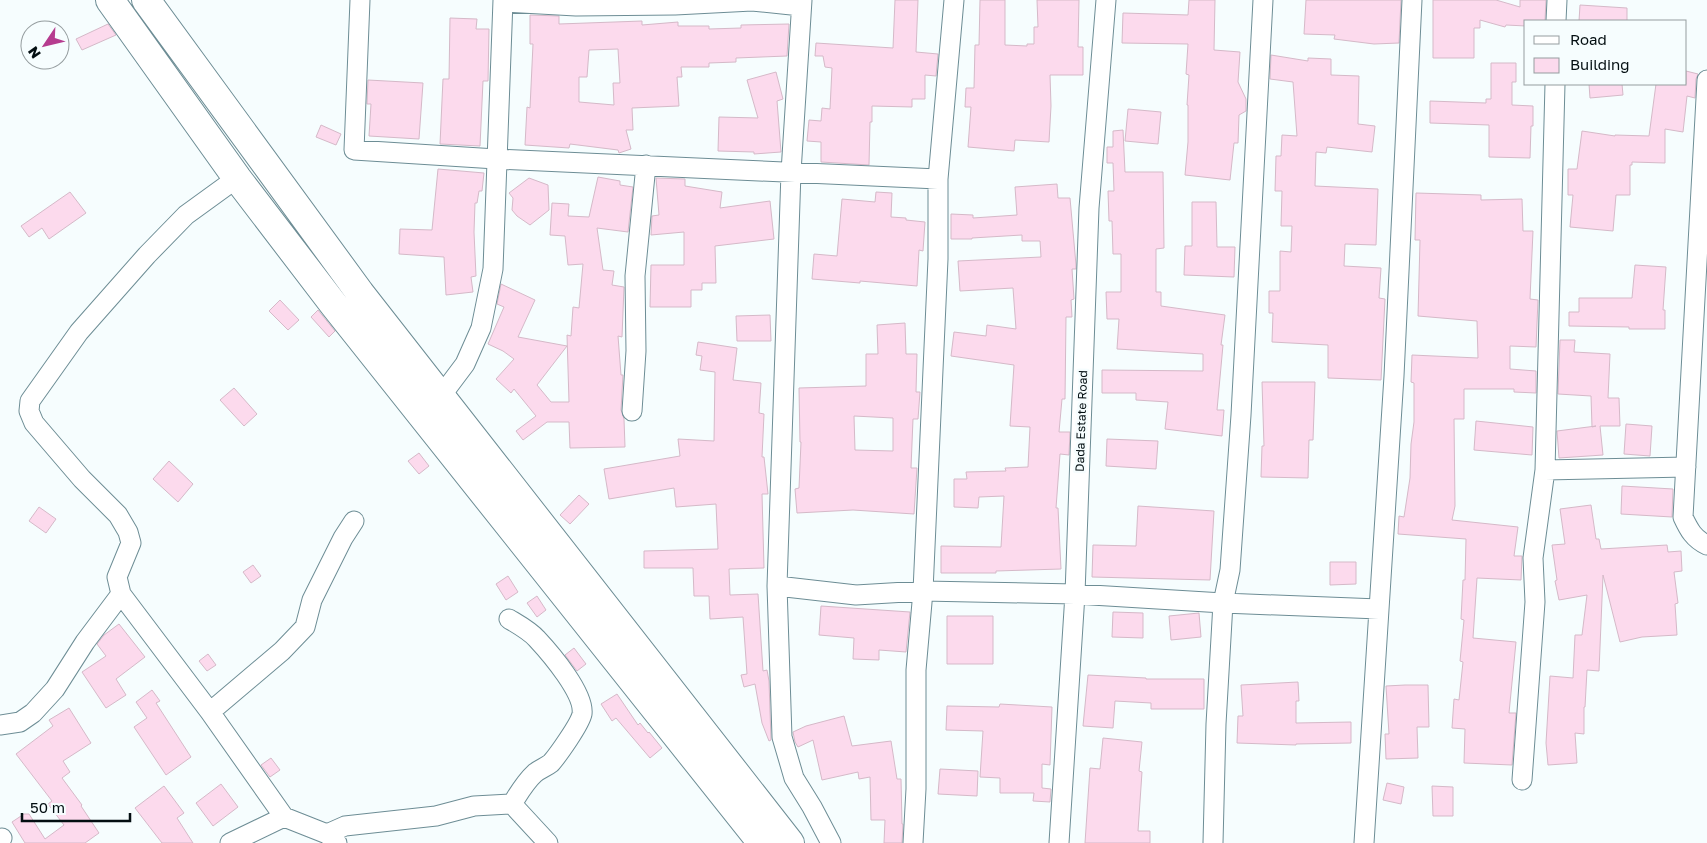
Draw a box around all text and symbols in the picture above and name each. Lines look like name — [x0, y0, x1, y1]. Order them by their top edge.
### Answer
north arrow — [20, 20, 70, 70]
legend — [1524, 20, 1687, 85]
text: Road — [1570, 30, 1607, 48]
text: N — [24, 44, 44, 62]
text: Building — [1570, 55, 1630, 73]
street label: Dada Estate Road — [1072, 370, 1090, 472]
scale bar — [22, 790, 130, 822]
text: 50 m — [30, 798, 65, 816]

